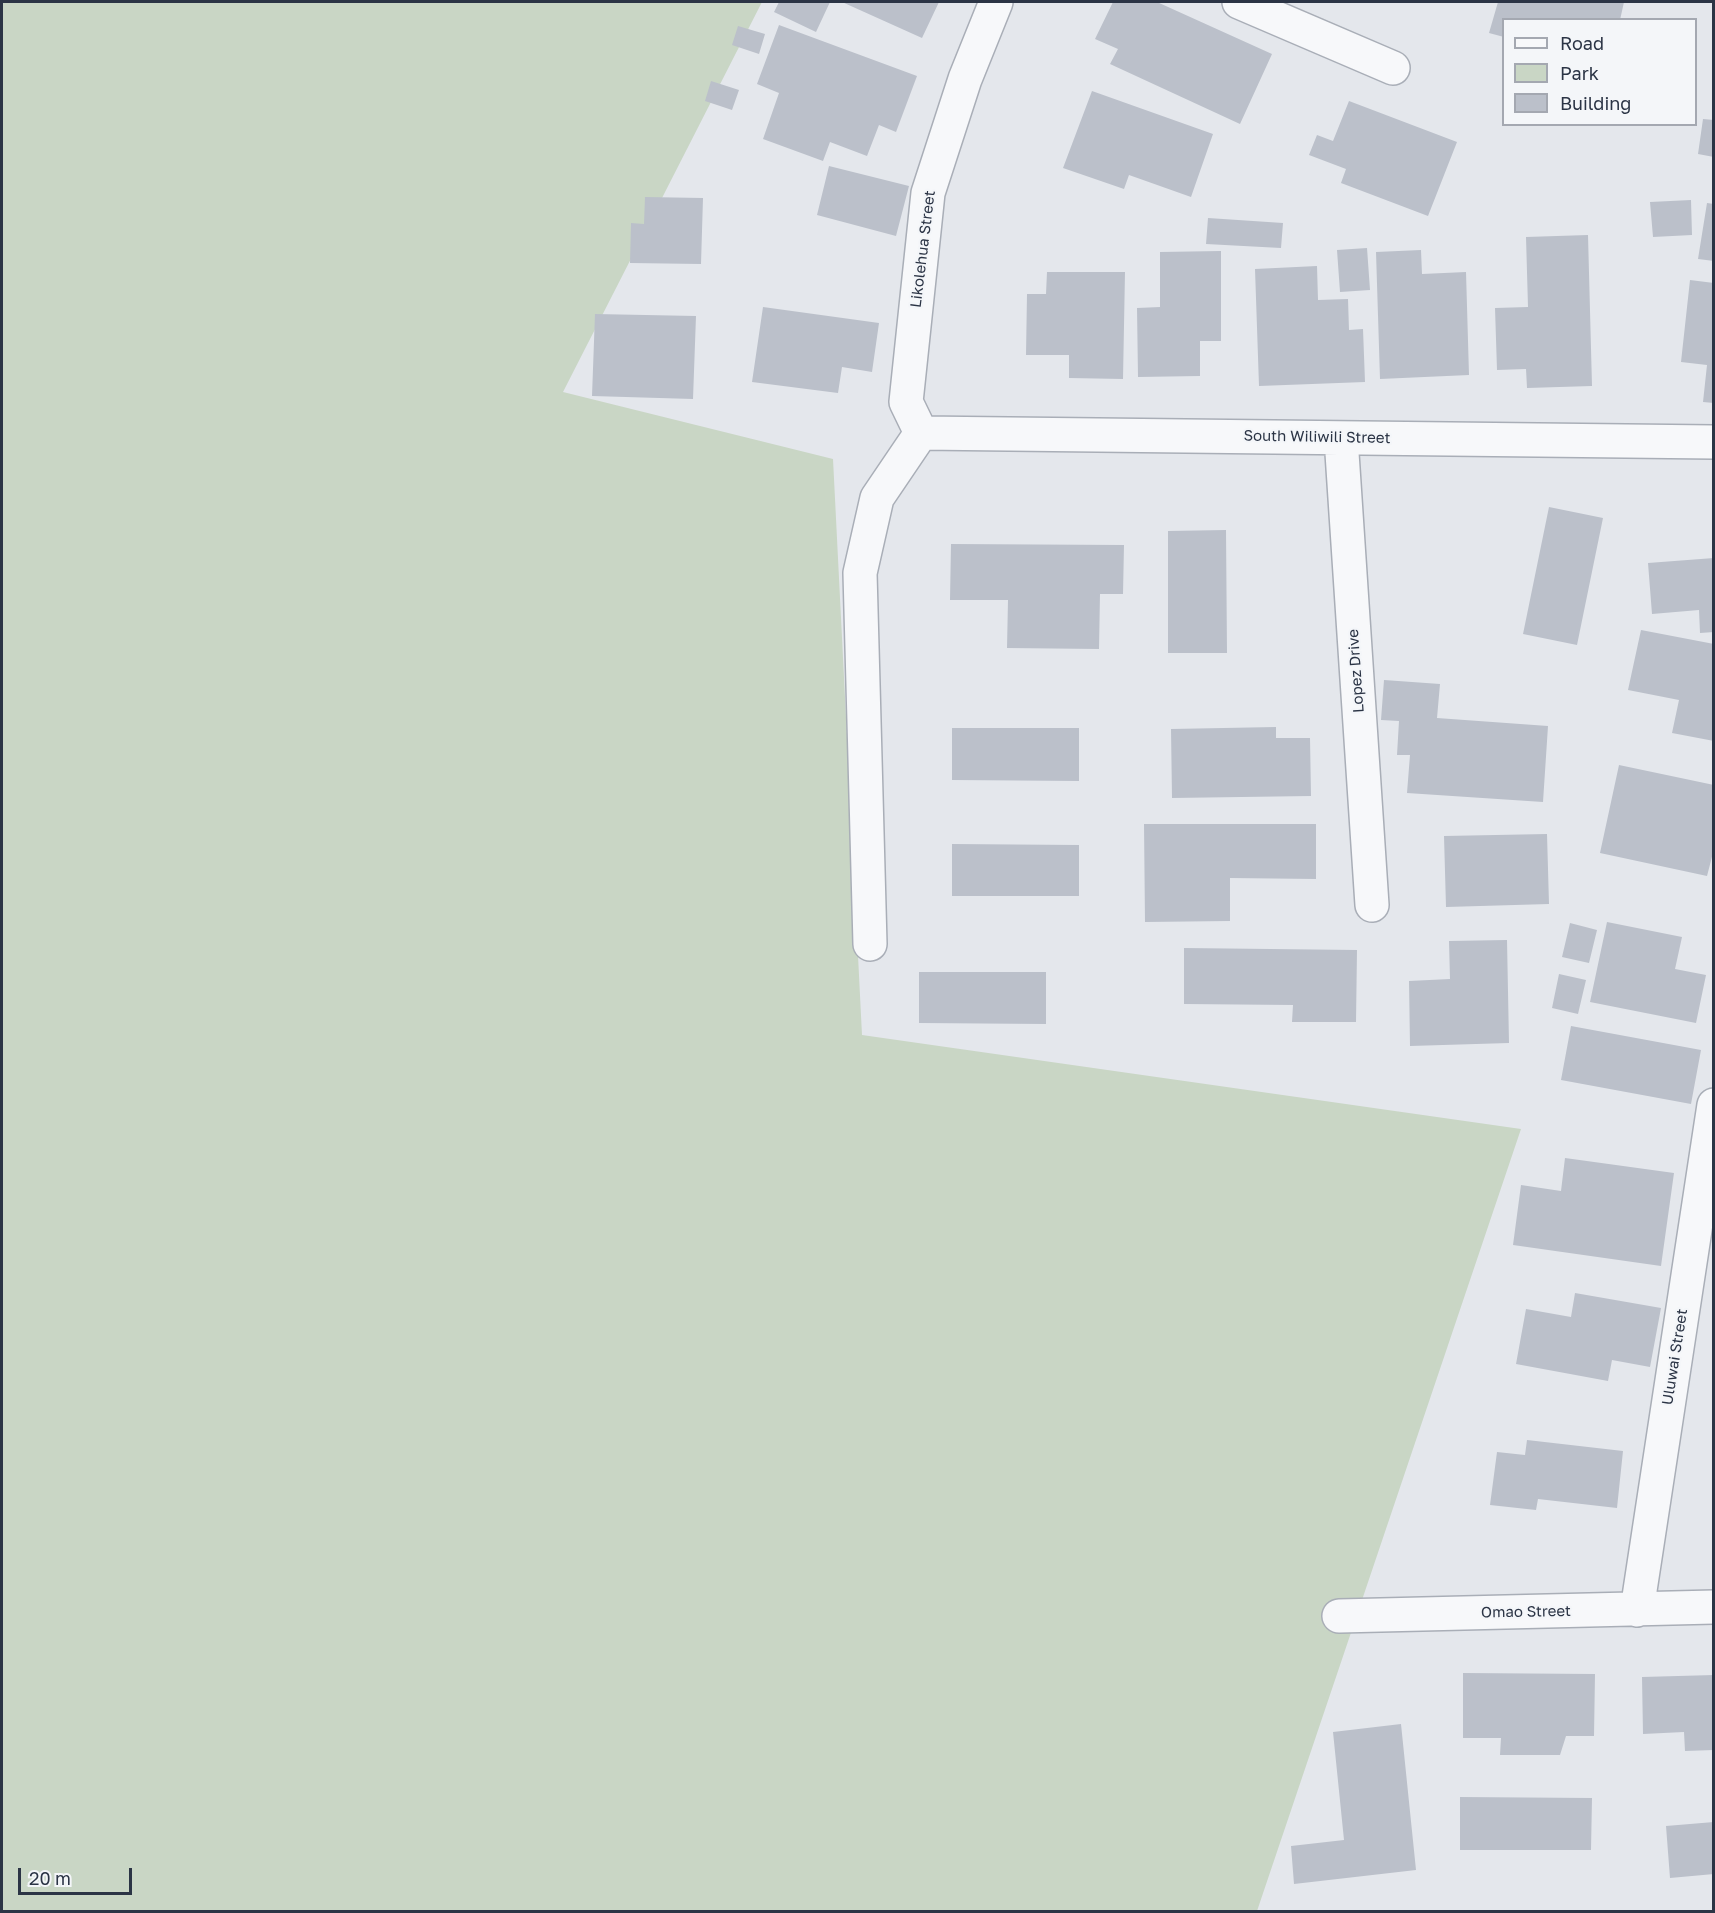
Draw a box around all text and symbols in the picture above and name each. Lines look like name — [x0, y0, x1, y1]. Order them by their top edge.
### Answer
legend — [1502, 18, 1697, 126]
text: Road — [1560, 32, 1604, 54]
text: Park — [1560, 62, 1599, 84]
text: Building — [1560, 92, 1631, 114]
street label: Likolehua Street — [907, 189, 939, 309]
street label: South Wiliwili Street — [1243, 427, 1391, 447]
street label: Lopez Drive — [1344, 629, 1368, 713]
street label: Uluwai Street — [1658, 1308, 1692, 1406]
street label: Omao Street — [1481, 1602, 1571, 1622]
scale bar — [21, 1856, 135, 1894]
text: 20 m — [29, 1867, 71, 1889]

